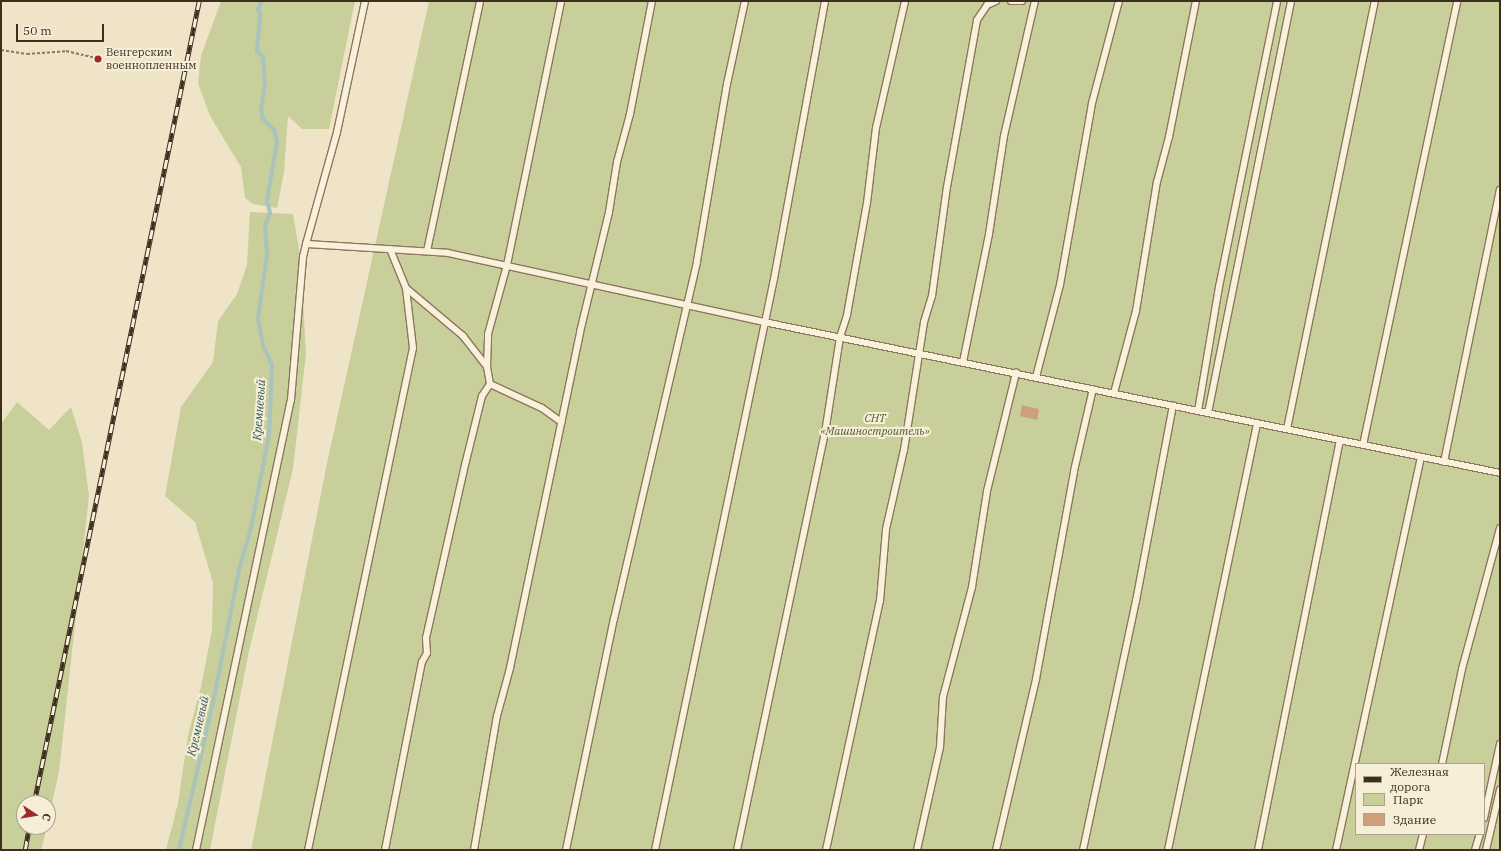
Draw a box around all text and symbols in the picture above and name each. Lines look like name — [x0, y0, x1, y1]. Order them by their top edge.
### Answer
scale bar — [18, 16, 106, 42]
text: 50 m — [23, 23, 52, 38]
place label: Венгерским военнопленным — [106, 46, 197, 72]
marker: Венгерским военнопленным — [93, 54, 103, 64]
water label: Кремневый — [250, 379, 268, 441]
park label: СНТ «Машиностроитель» — [820, 412, 930, 438]
water label: Кремневый — [184, 695, 212, 757]
legend — [1355, 763, 1485, 835]
text: Железная дорога — [1390, 764, 1449, 794]
text: Парк — [1393, 792, 1423, 807]
north arrow — [16, 795, 56, 835]
text: С — [39, 812, 54, 822]
text: Здание — [1393, 812, 1436, 827]

